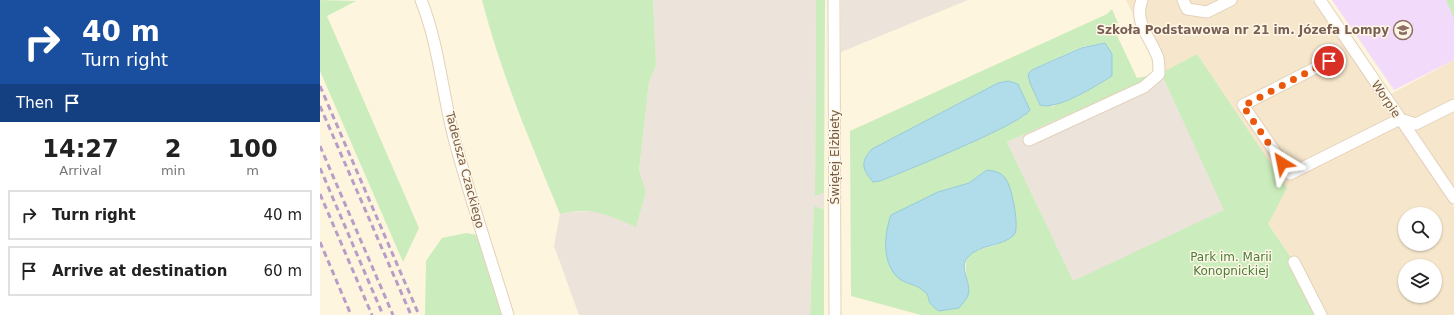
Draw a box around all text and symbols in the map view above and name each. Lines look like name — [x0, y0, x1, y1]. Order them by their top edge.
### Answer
text: 40 m — [82, 15, 160, 48]
icon: right — [16, 16, 68, 68]
school or university icon: Szkoła Podstawowa nr 21 im. Józefa Lompy — [1392, 19, 1414, 41]
place label: Szkoła Podstawowa nr 21 im. Józefa Lompy — [1096, 23, 1389, 37]
pin — [1312, 44, 1346, 78]
text: Turn right — [82, 49, 168, 70]
icon: arrive — [1318, 50, 1340, 72]
street label: Worpie — [1369, 78, 1403, 120]
icon: arrive — [61, 92, 83, 114]
text: Then — [16, 94, 53, 112]
street label: Tadeusza Czackiego — [442, 109, 487, 230]
street label: Świętej Elżbiety — [827, 110, 842, 204]
text: 14:27 — [42, 135, 119, 163]
text: 2 — [165, 135, 181, 163]
text: 100 — [228, 135, 278, 163]
position arrow — [1261, 142, 1303, 184]
text: Arrival — [59, 163, 102, 178]
text: min — [161, 163, 185, 178]
text: m — [246, 163, 259, 178]
icon: right — [18, 204, 40, 226]
text: Turn right — [52, 206, 136, 224]
text: 40 m — [264, 206, 302, 224]
map controls — [1398, 207, 1442, 303]
button: search — [1398, 207, 1442, 251]
park label: Park im. Marii Konopnickiej — [1190, 250, 1272, 278]
button: layers — [1398, 259, 1442, 303]
icon: arrive — [18, 260, 40, 282]
text: Arrive at destination — [52, 262, 227, 280]
text: 60 m — [264, 262, 302, 280]

